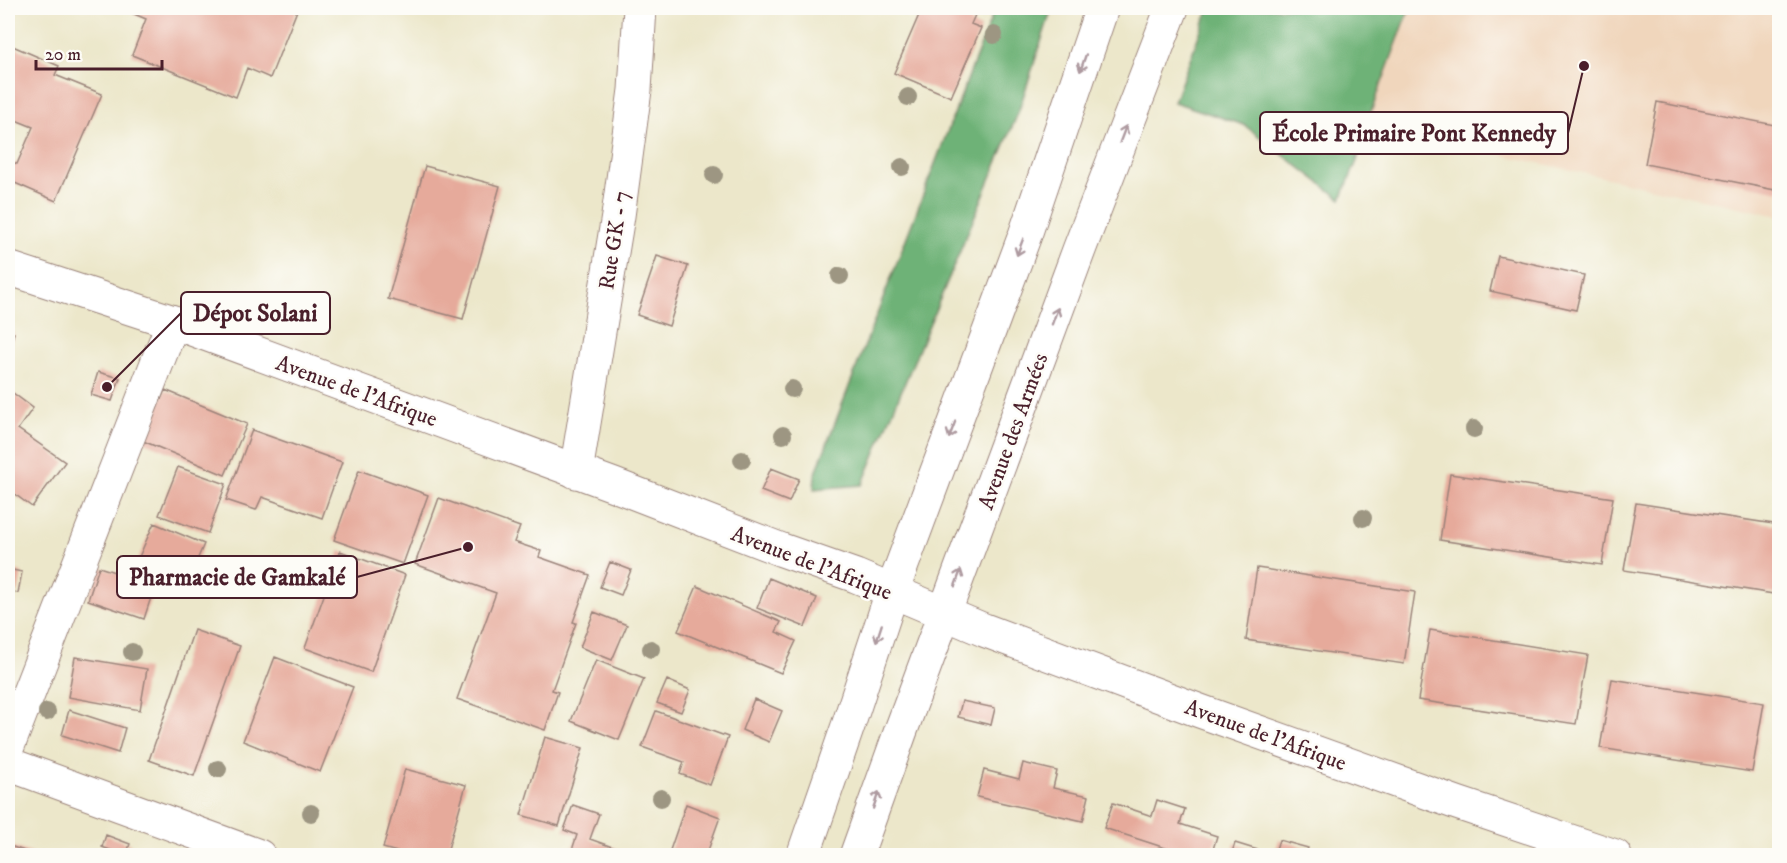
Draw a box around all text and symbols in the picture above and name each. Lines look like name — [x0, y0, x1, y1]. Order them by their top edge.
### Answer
scale bar — [36, 33, 162, 71]
text: 20 m — [45, 44, 81, 66]
one-way arrow — [1077, 53, 1088, 72]
callout: École Primaire Pont Kennedy — [1260, 112, 1568, 154]
text: École Primaire Pont Kennedy — [1272, 118, 1556, 149]
one-way arrow — [1119, 125, 1130, 144]
street label: Rue GK - 7 — [593, 189, 636, 292]
one-way arrow — [1014, 237, 1025, 256]
callout: Dépot Solani — [181, 292, 330, 334]
text: Dépot Solani — [193, 299, 317, 329]
one-way arrow — [1050, 307, 1061, 326]
street label: Avenue de l'Afrique — [272, 350, 441, 433]
street label: Avenue des Armées — [973, 350, 1054, 513]
one-way arrow — [946, 420, 957, 439]
street label: Avenue de l'Afrique — [727, 520, 896, 606]
callout: Pharmacie de Gamkalé — [117, 556, 357, 598]
text: Pharmacie de Gamkalé — [129, 563, 346, 593]
one-way arrow — [954, 569, 965, 588]
one-way arrow — [872, 623, 883, 642]
street label: Avenue de l'Afrique — [1181, 694, 1350, 777]
one-way arrow — [871, 791, 882, 810]

